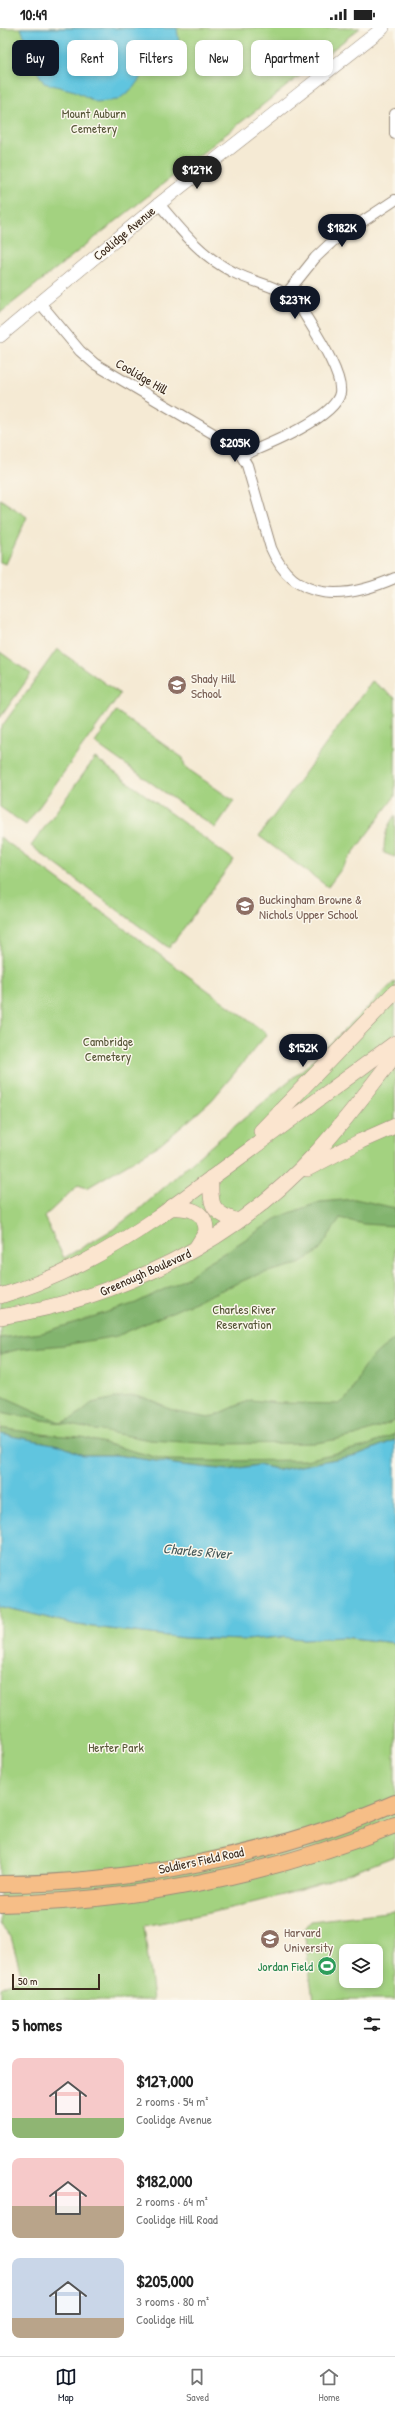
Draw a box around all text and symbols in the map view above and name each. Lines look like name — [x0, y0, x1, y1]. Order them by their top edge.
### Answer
text: 10:49 — [20, 4, 47, 25]
chip: Buy — [12, 40, 59, 76]
chip: Rent — [67, 40, 118, 76]
chip: Filters — [126, 40, 187, 76]
chip: New — [195, 40, 243, 76]
chip: Apartment — [251, 40, 333, 76]
park label: Mount Auburn Cemetery — [62, 104, 126, 137]
pin: $127K — [169, 156, 225, 190]
text: $127K — [182, 160, 212, 178]
street label: Coolidge Avenue — [89, 202, 159, 264]
pin: $182K — [314, 214, 370, 248]
text: $182K — [327, 218, 357, 236]
pin: $237K — [267, 286, 323, 320]
text: $237K — [279, 290, 311, 308]
street label: Coolidge Hill — [113, 354, 172, 398]
pin: $205K — [207, 429, 263, 463]
text: $205K — [220, 433, 250, 451]
place label: Shady Hill School — [191, 669, 236, 702]
school or university icon: Shady Hill School — [166, 674, 188, 696]
place label: Buckingham Browne & Nichols Upper School — [259, 890, 362, 923]
school or university icon: Buckingham Browne & Nichols Upper School — [234, 895, 256, 917]
park label: Cambridge Cemetery — [83, 1032, 133, 1065]
pin: $152K — [275, 1034, 331, 1068]
text: $152K — [288, 1038, 318, 1056]
street label: Greenough Boulevard — [96, 1244, 194, 1300]
park label: Charles River Reservation — [212, 1300, 276, 1333]
water label: Charles River — [162, 1538, 234, 1563]
park label: Herter Park — [88, 1738, 144, 1756]
street label: Soldiers Field Road — [157, 1842, 245, 1878]
place label: Harvard University — [284, 1923, 334, 1956]
school or university icon: Harvard University — [259, 1928, 281, 1950]
map controls — [339, 1944, 383, 1988]
button: layers — [339, 1944, 383, 1988]
sports icon: Jordan Field — [316, 1955, 338, 1977]
place label: Jordan Field — [257, 1957, 313, 1975]
scale bar — [12, 1972, 100, 1991]
text: 50 m — [18, 1974, 38, 1988]
text: 5 homes — [12, 2013, 62, 2036]
icon: filters — [361, 2013, 383, 2035]
text: $127,000 — [136, 2069, 193, 2092]
icon: home — [44, 2074, 92, 2122]
text: 2 rooms · 54 m² — [136, 2092, 208, 2110]
text: Coolidge Avenue — [136, 2110, 212, 2128]
text: $182,000 — [136, 2169, 192, 2192]
icon: home — [44, 2174, 92, 2222]
text: 2 rooms · 64 m² — [136, 2192, 208, 2210]
text: Coolidge Hill Road — [136, 2210, 218, 2228]
text: $205,000 — [136, 2269, 194, 2292]
icon: home — [44, 2274, 92, 2322]
text: 3 rooms · 80 m² — [136, 2292, 209, 2310]
text: Coolidge Hill — [136, 2310, 194, 2328]
tab: Map — [55, 2366, 77, 2404]
tab: Saved — [186, 2366, 209, 2404]
tab: Home — [318, 2366, 340, 2404]

